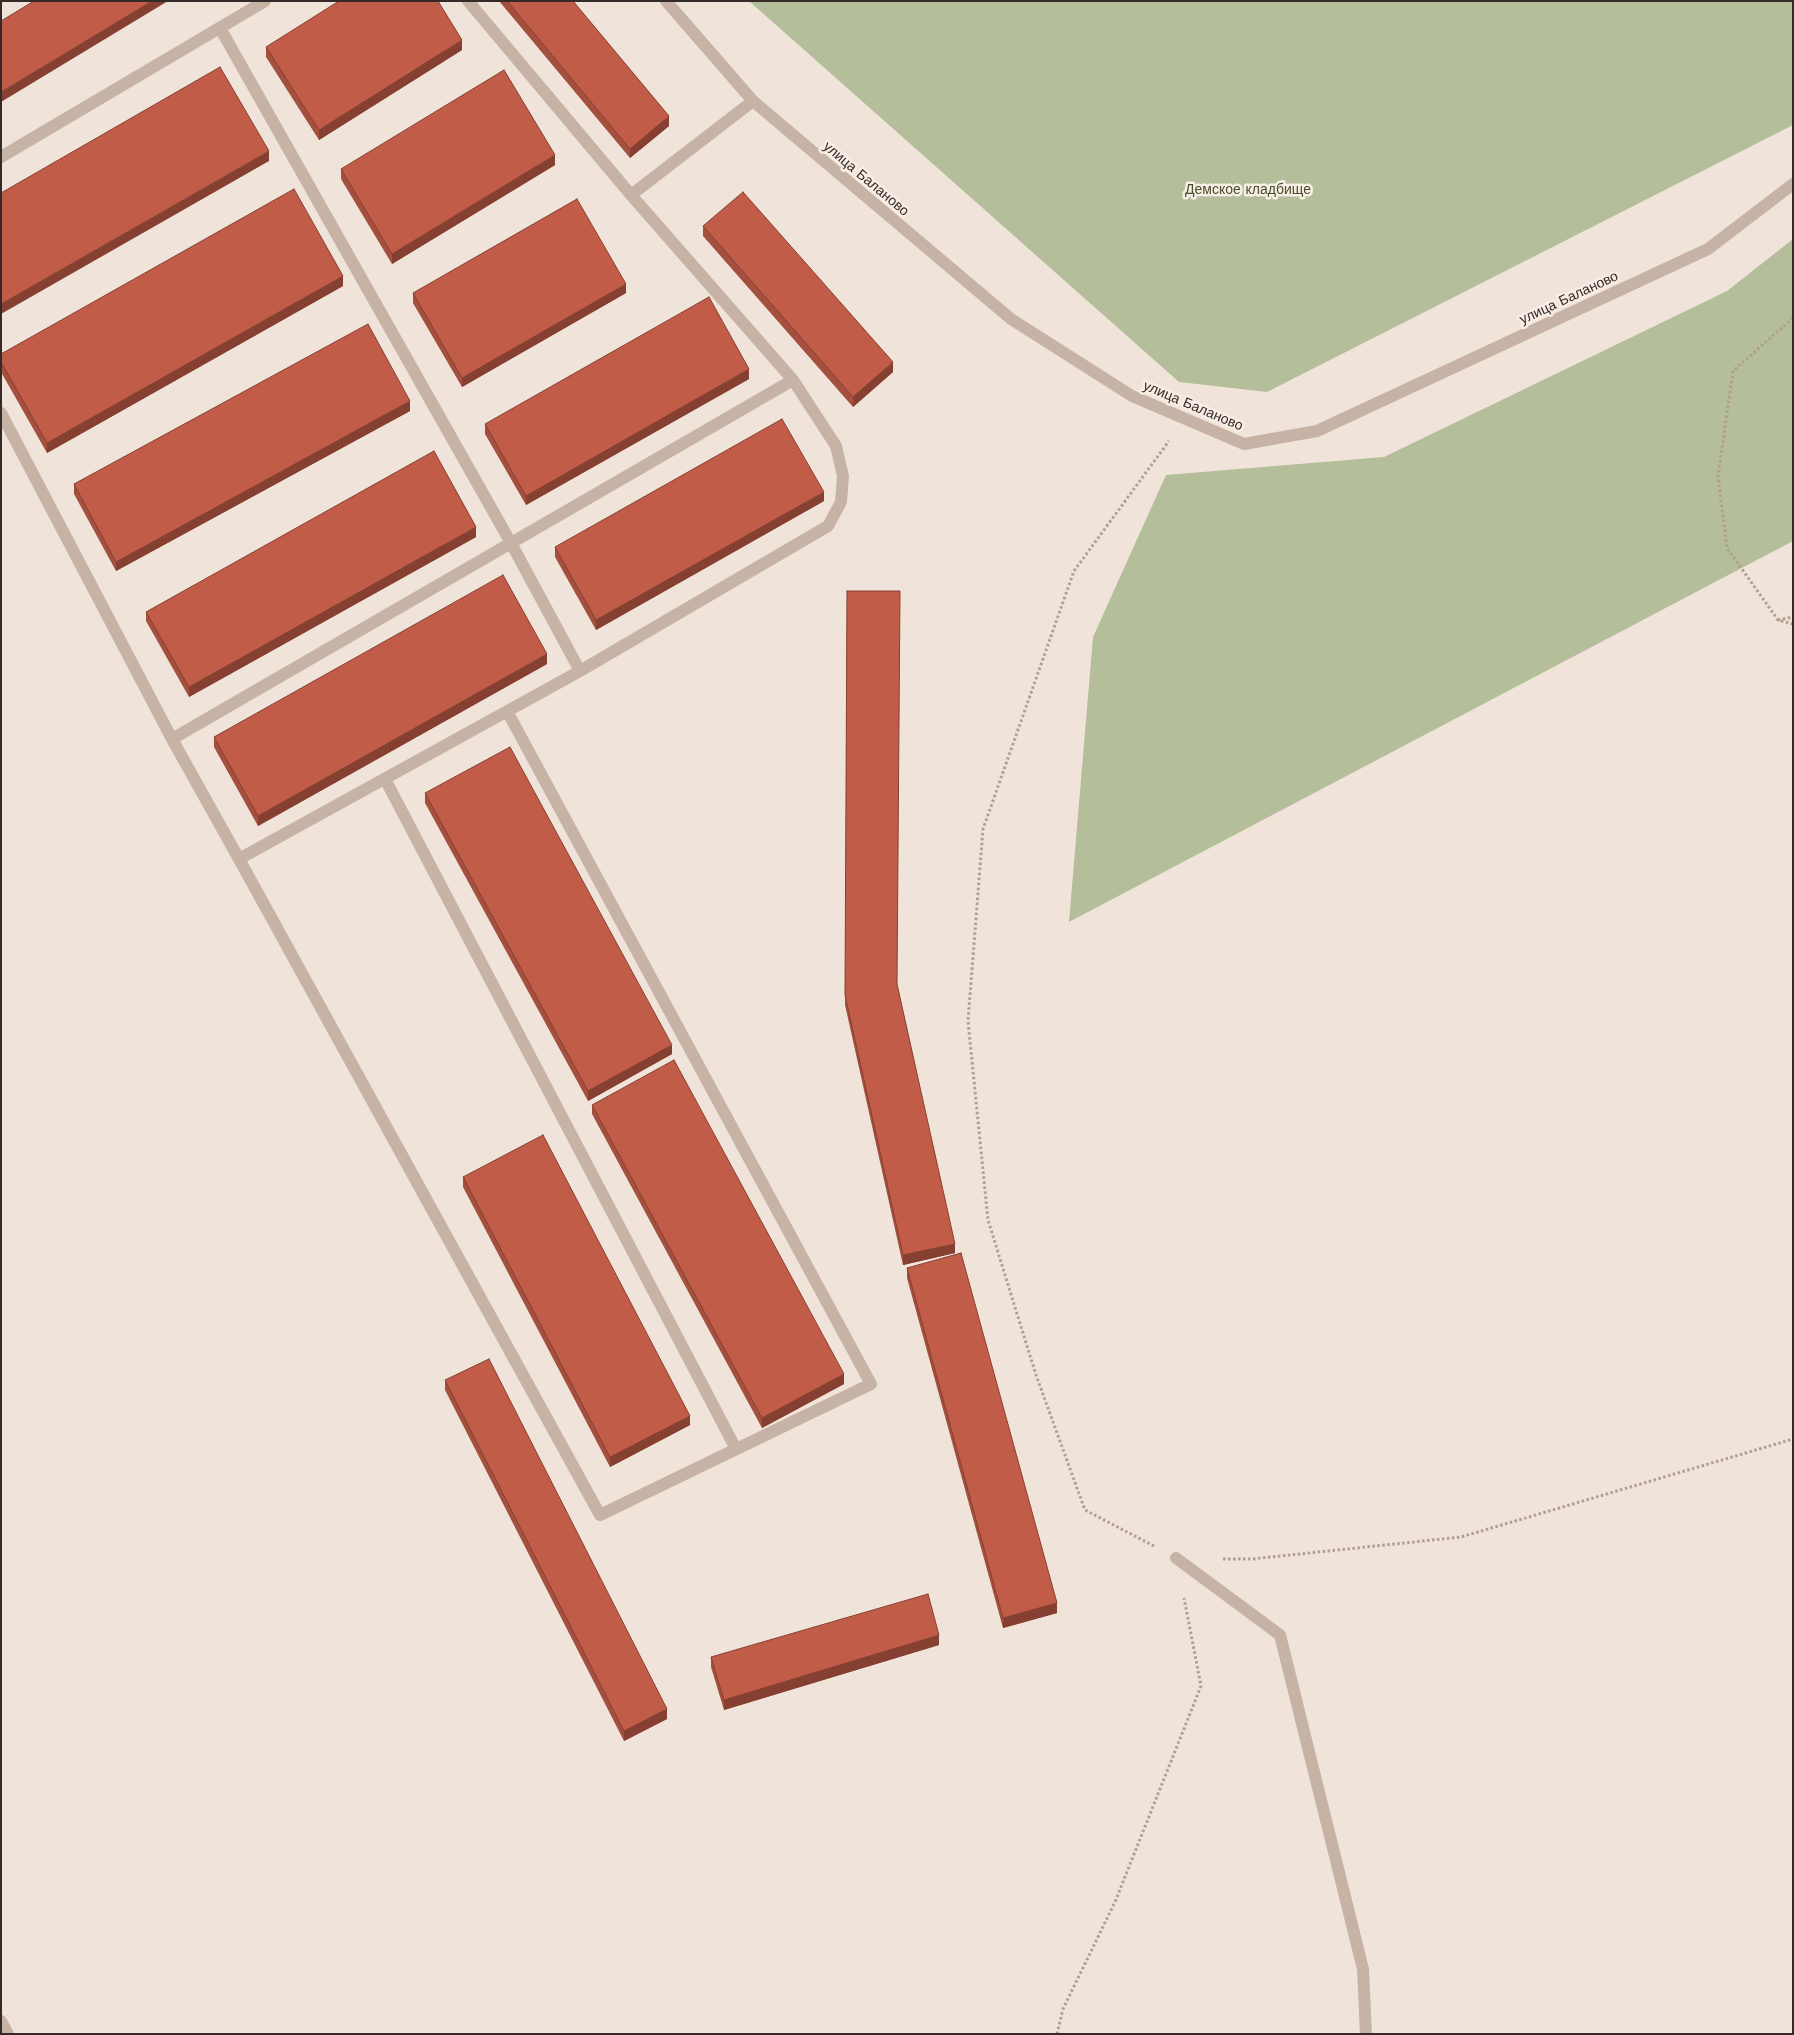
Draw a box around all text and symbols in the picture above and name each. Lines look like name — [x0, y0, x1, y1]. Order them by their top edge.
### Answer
street label: улица Баланово — [820, 138, 912, 220]
park label: Демское кладбище — [1185, 182, 1311, 198]
street label: улица Баланово — [1517, 268, 1621, 328]
street label: улица Баланово — [1141, 377, 1245, 435]

